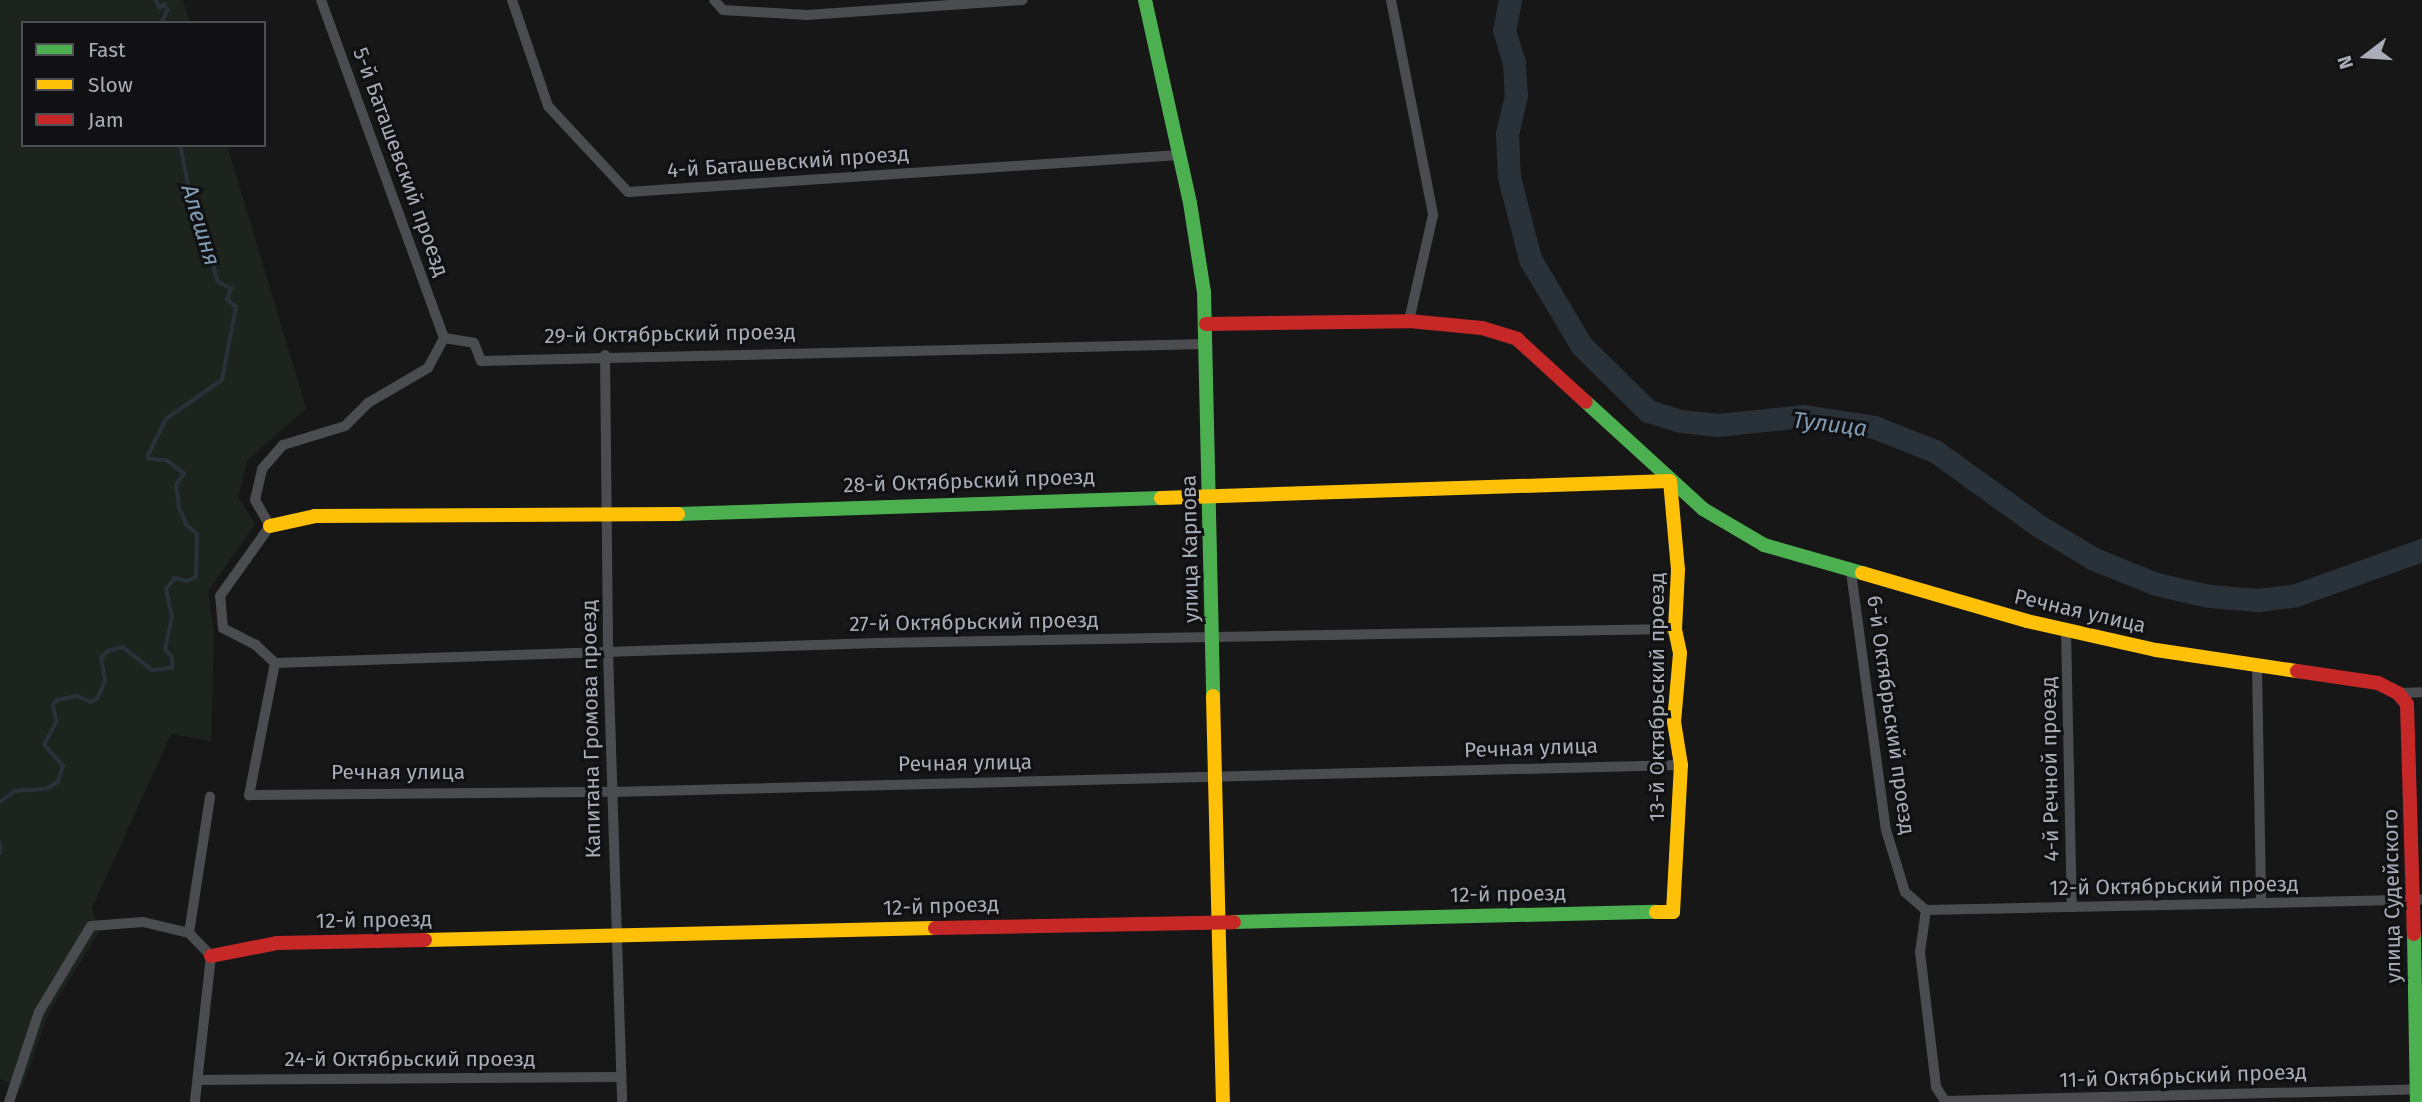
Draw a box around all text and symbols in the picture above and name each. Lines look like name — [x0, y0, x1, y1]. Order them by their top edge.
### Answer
legend — [21, 21, 266, 147]
north arrow — [2331, 21, 2401, 91]
text: Fast — [88, 37, 126, 63]
street label: 5-й Баташевский проезд — [348, 44, 454, 280]
text: N — [2333, 53, 2358, 72]
text: Slow — [88, 72, 133, 98]
text: Jam — [88, 107, 124, 133]
street label: 4-й Баташевский проезд — [666, 141, 910, 183]
water label: Алешня — [176, 181, 226, 269]
street label: 29-й Октябрьский проезд — [544, 319, 796, 349]
water label: Тулица — [1791, 406, 1869, 442]
street label: 28-й Октябрьский проезд — [843, 464, 1095, 498]
street label: улица Карпова — [1176, 475, 1204, 623]
street label: 13-й Октябрьский проезд — [1644, 572, 1670, 822]
street label: Речная улица — [2012, 584, 2148, 638]
street label: 6-й Октябрьский проезд — [1862, 594, 1920, 836]
street label: Капитана Громова проезд — [576, 600, 606, 858]
street label: 27-й Октябрьский проезд — [849, 607, 1099, 637]
street label: 4-й Речной проезд — [2036, 676, 2064, 862]
street label: Речная улица — [1464, 733, 1598, 763]
street label: Речная улица — [898, 749, 1032, 777]
street label: Речная улица — [331, 759, 465, 785]
street label: улица Судейского — [2378, 809, 2406, 983]
street label: 12-й Октябрьский проезд — [2049, 871, 2299, 901]
street label: 12-й проезд — [1450, 880, 1566, 908]
street label: 12-й проезд — [883, 891, 999, 921]
street label: 12-й проезд — [316, 906, 432, 934]
street label: 24-й Октябрьский проезд — [285, 1046, 535, 1072]
street label: 11-й Октябрьский проезд — [2059, 1059, 2307, 1093]

